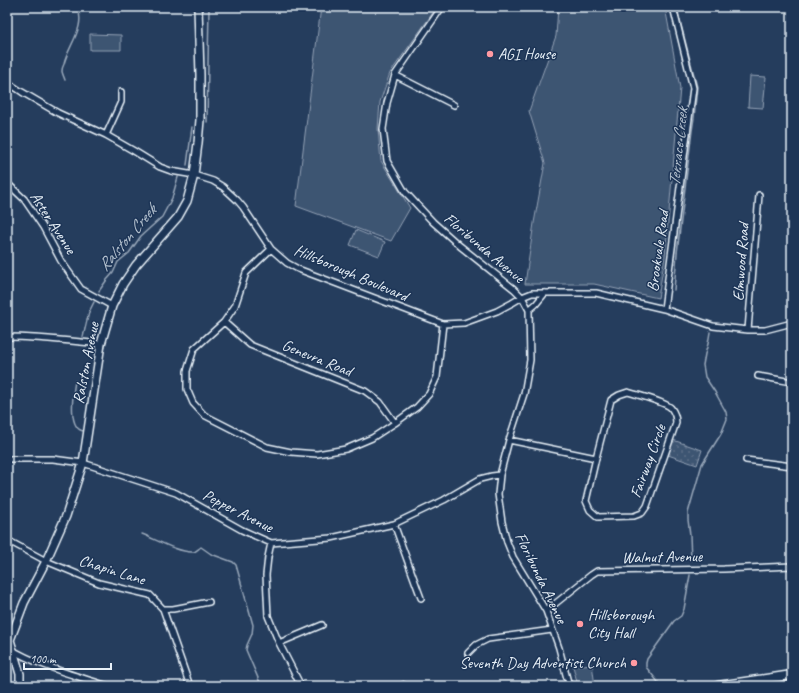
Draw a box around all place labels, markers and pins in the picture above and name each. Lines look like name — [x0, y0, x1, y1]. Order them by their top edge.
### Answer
place label: AGI House — [498, 44, 557, 64]
marker: AGI House — [485, 49, 495, 59]
place label: Hillsborough City Hall — [588, 605, 656, 643]
marker: Hillsborough City Hall — [575, 619, 585, 629]
place label: Seventh Day Adventist Church — [460, 653, 627, 673]
marker: Seventh Day Adventist Church — [629, 658, 639, 668]

